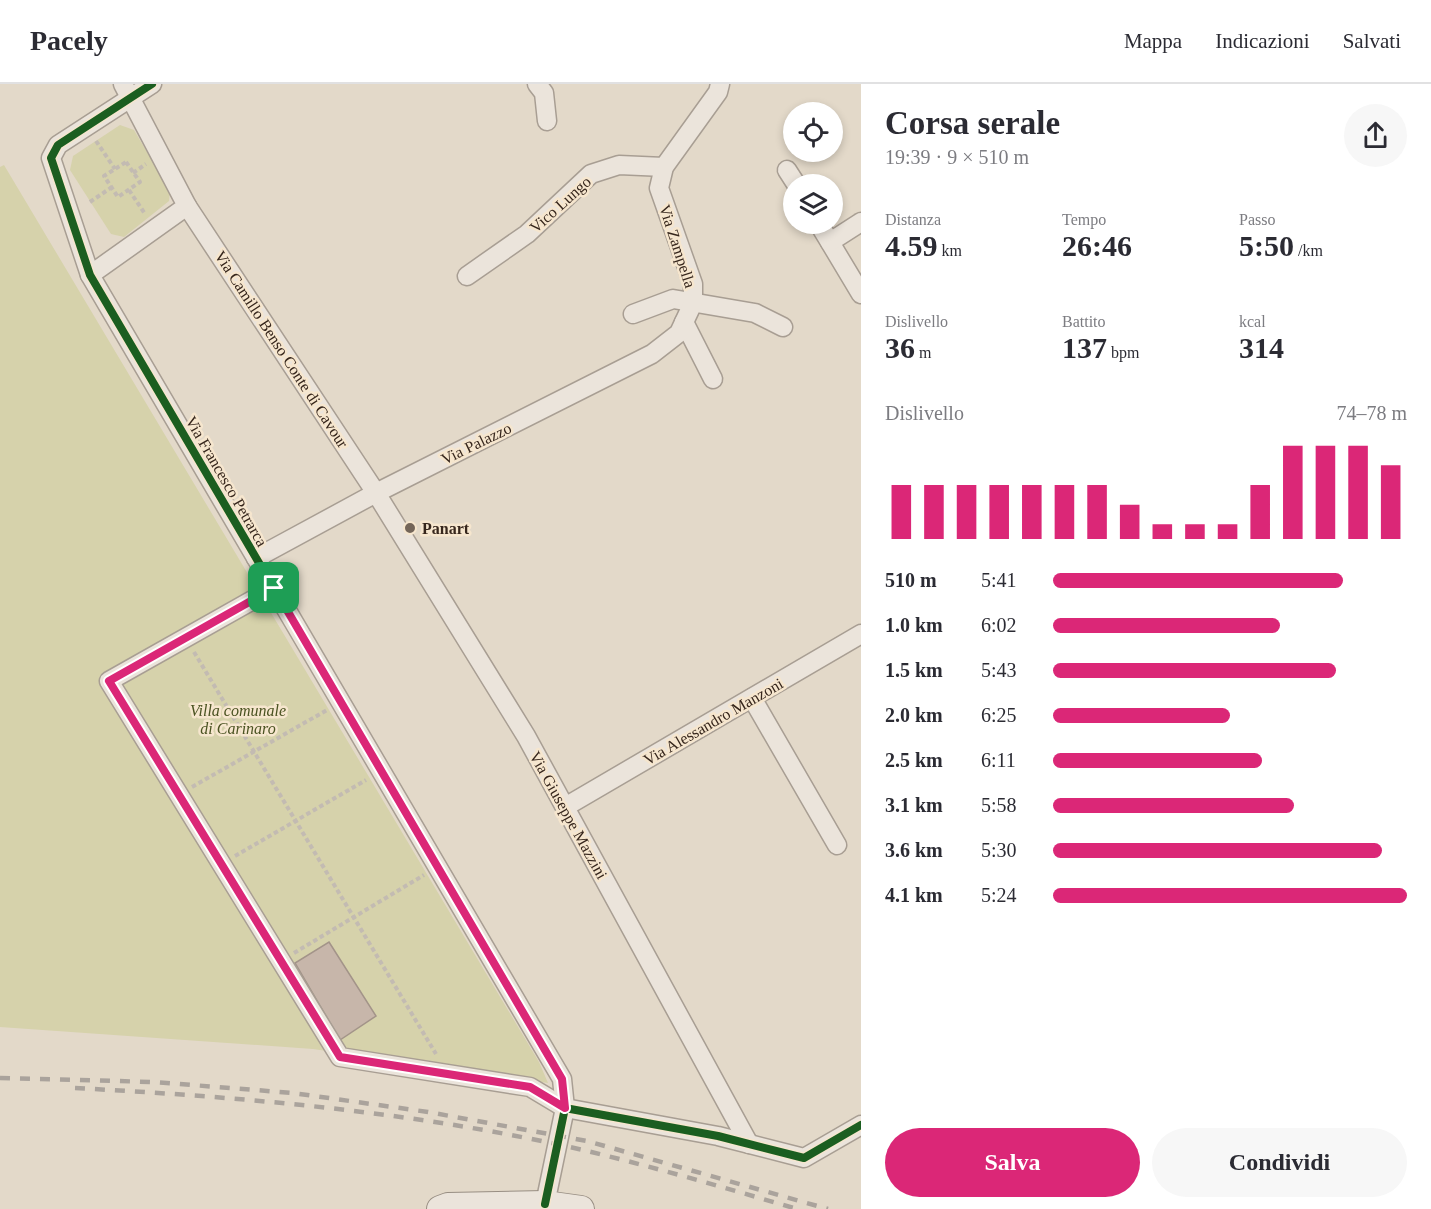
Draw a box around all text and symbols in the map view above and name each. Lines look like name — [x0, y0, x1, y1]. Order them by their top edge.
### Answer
text: Pacely — [30, 25, 108, 56]
text: Mappa — [1124, 29, 1182, 53]
text: Indicazioni — [1215, 29, 1310, 53]
text: Salvati — [1343, 29, 1401, 53]
map controls — [783, 102, 843, 234]
button: locate — [783, 102, 843, 162]
button: share — [1344, 104, 1407, 167]
text: Corsa serale — [885, 105, 1060, 141]
text: 19:39 · 9 × 510 m — [885, 146, 1029, 168]
street label: Vico Lungo — [526, 173, 595, 237]
button: layers — [783, 174, 843, 234]
street label: Via Zampella — [655, 202, 699, 290]
text: Distanza — [885, 211, 941, 228]
text: Tempo — [1062, 211, 1106, 228]
text: Passo — [1239, 211, 1275, 228]
text: 4.59 — [885, 229, 938, 262]
text: 26:46 — [1062, 229, 1132, 262]
text: 5:50 — [1239, 229, 1294, 262]
text: km — [938, 242, 962, 259]
text: /km — [1294, 242, 1323, 259]
street label: Via Camillo Benso Conte di Cavour — [211, 248, 352, 452]
text: Dislivello — [885, 313, 948, 330]
text: Battito — [1062, 313, 1106, 330]
text: kcal — [1239, 313, 1266, 330]
text: 36 — [885, 331, 915, 364]
text: 137 — [1062, 331, 1107, 364]
text: 314 — [1239, 331, 1284, 364]
text: m — [915, 344, 931, 361]
text: bpm — [1107, 344, 1139, 361]
text: Dislivello — [885, 402, 964, 424]
text: 74–78 m — [1336, 402, 1407, 424]
street label: Via Francesco Petrarca — [182, 413, 271, 549]
street label: Via Palazzo — [438, 419, 514, 468]
place label: Panart — [422, 520, 470, 537]
marker: Panart — [403, 521, 417, 535]
pin — [248, 562, 299, 613]
text: 510 m — [885, 569, 937, 591]
text: 5:41 — [981, 569, 1017, 591]
icon: arrive — [257, 571, 290, 604]
text: 1.0 km — [885, 614, 943, 636]
text: 6:02 — [981, 614, 1017, 636]
text: 1.5 km — [885, 659, 943, 681]
text: 5:43 — [981, 659, 1017, 681]
street label: Via Alessandro Manzoni — [641, 674, 786, 768]
park label: Villa comunale di Carinaro — [190, 702, 286, 737]
text: 2.0 km — [885, 704, 943, 726]
text: 6:25 — [981, 704, 1017, 726]
street label: Via Giuseppe Mazzini — [526, 749, 611, 883]
text: 2.5 km — [885, 749, 943, 771]
text: 6:11 — [981, 749, 1016, 771]
text: 3.1 km — [885, 794, 943, 816]
text: 5:58 — [981, 794, 1017, 816]
text: 3.6 km — [885, 839, 943, 861]
text: 5:30 — [981, 839, 1017, 861]
text: 4.1 km — [885, 884, 943, 906]
text: 5:24 — [981, 884, 1017, 906]
button: Salva — [885, 1128, 1140, 1197]
button: Condividi — [1152, 1128, 1407, 1197]

